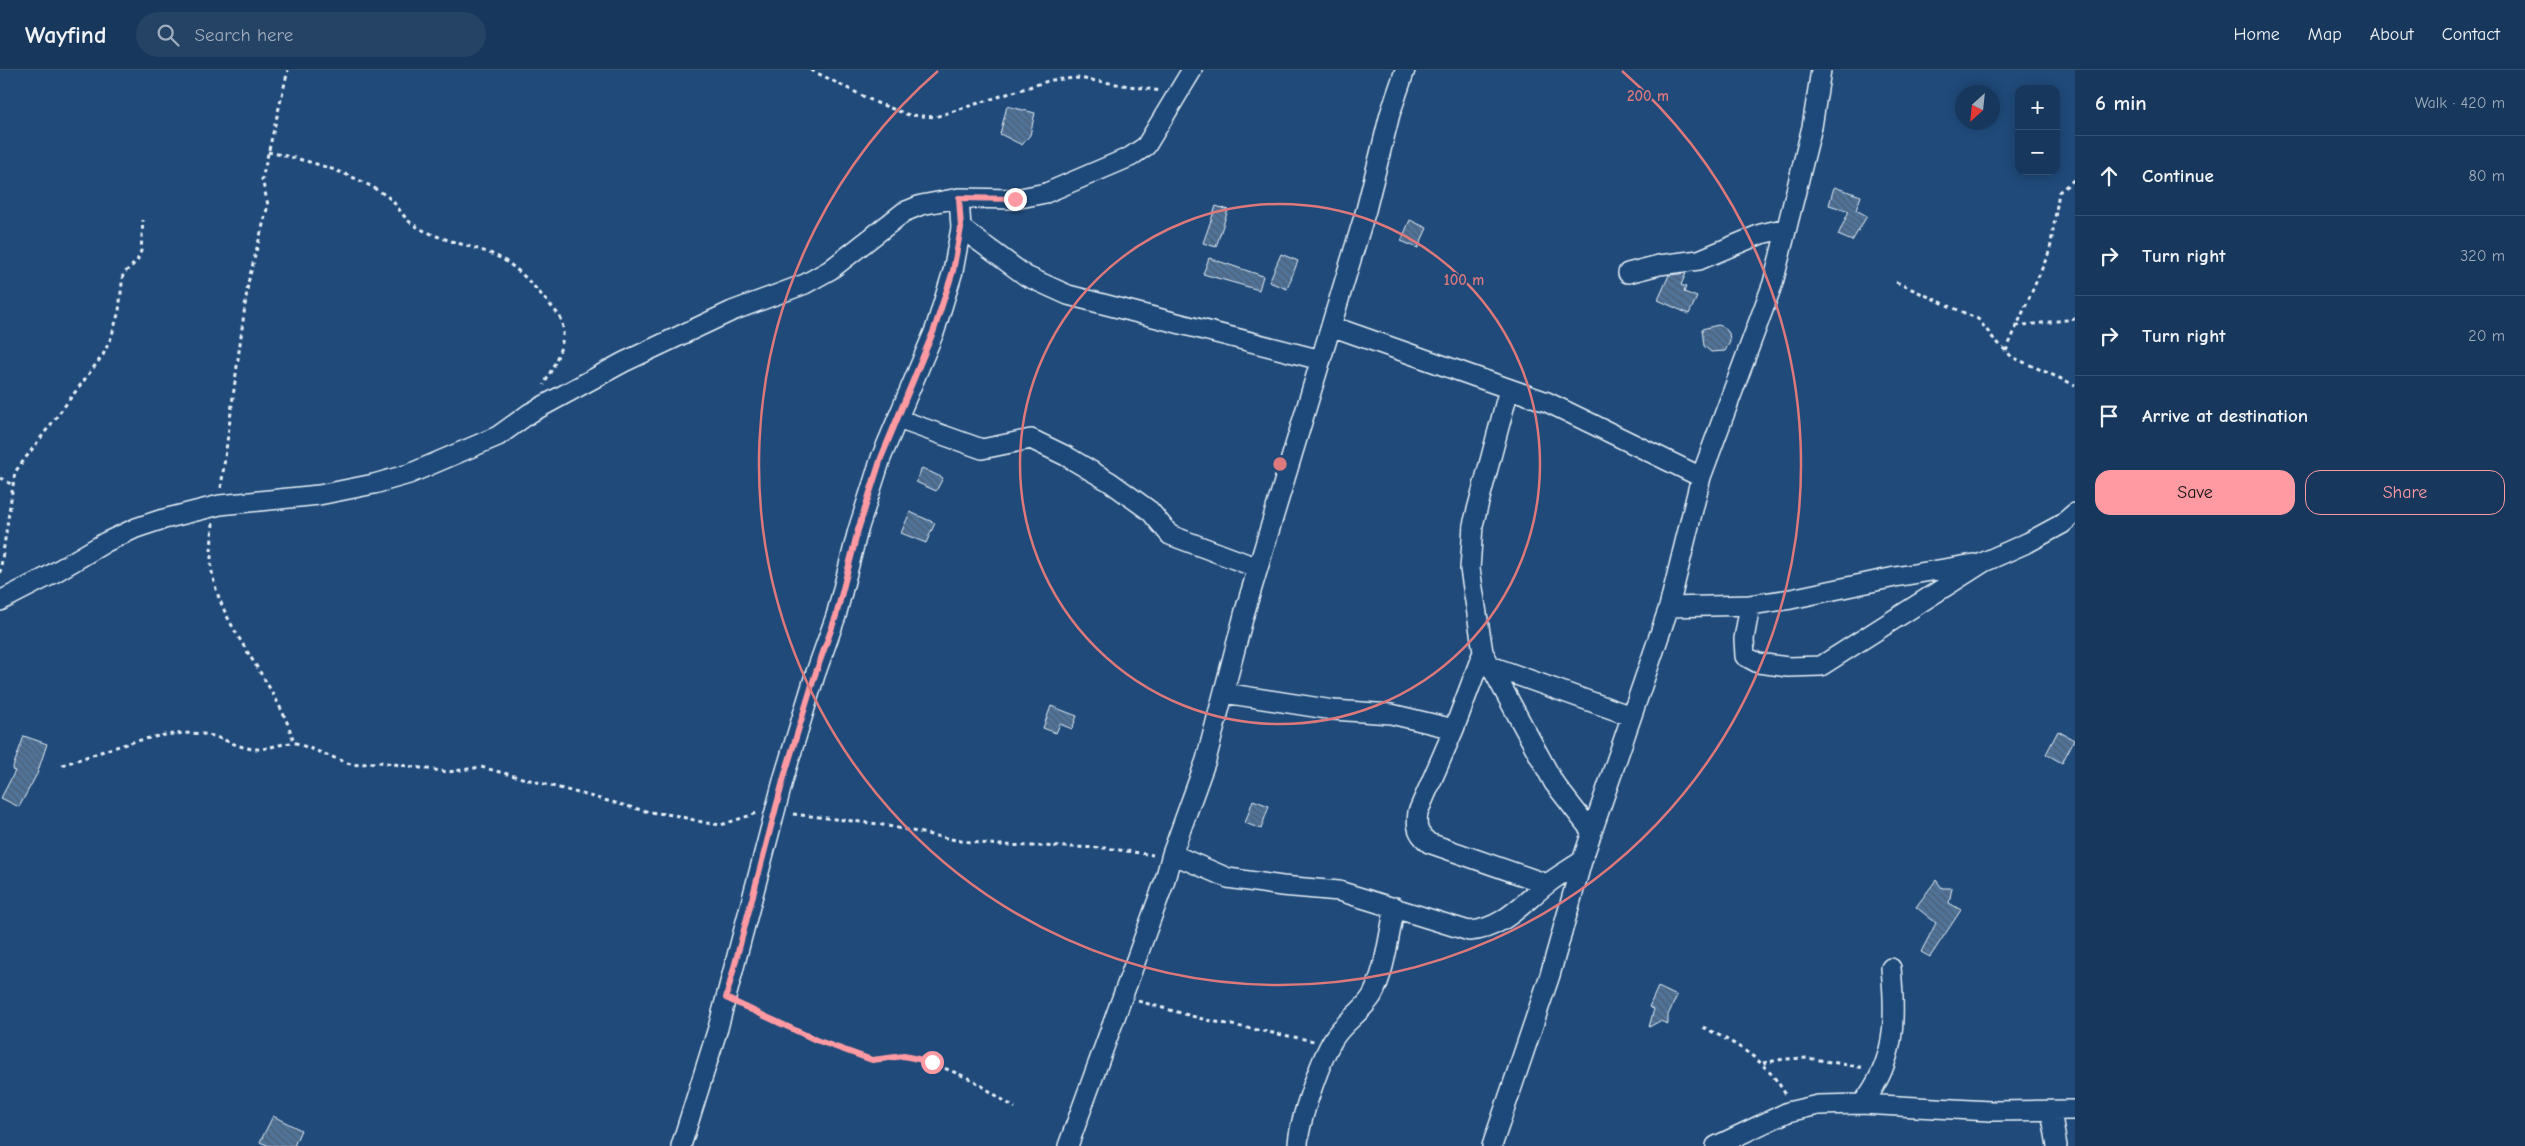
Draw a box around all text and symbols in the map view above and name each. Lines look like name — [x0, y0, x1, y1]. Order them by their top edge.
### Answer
search box — [136, 12, 486, 57]
text: Wayfind — [25, 21, 106, 49]
icon: search — [154, 21, 182, 49]
text: Search here — [194, 24, 293, 46]
text: Home — [2233, 24, 2280, 45]
text: Map — [2308, 24, 2342, 45]
text: About — [2370, 24, 2414, 45]
text: Contact — [2442, 24, 2500, 45]
north arrow — [1955, 85, 2000, 130]
map controls — [2015, 85, 2060, 175]
button: + — [2015, 85, 2060, 130]
text: 200 m — [1627, 87, 1669, 105]
text: 6 min — [2095, 91, 2147, 115]
text: Walk · 420 m — [2415, 94, 2505, 112]
button: − — [2015, 130, 2060, 175]
icon: ahead — [2095, 162, 2123, 190]
text: Continue — [2142, 165, 2214, 187]
text: 80 m — [2468, 167, 2505, 185]
route end — [1004, 188, 1027, 211]
icon: right — [2095, 242, 2123, 270]
text: Turn right — [2142, 245, 2226, 267]
text: 320 m — [2460, 247, 2505, 265]
text: 100 m — [1444, 271, 1484, 289]
icon: right — [2095, 322, 2123, 350]
text: Turn right — [2142, 325, 2226, 347]
text: 20 m — [2468, 327, 2505, 345]
icon: arrive — [2095, 402, 2123, 430]
text: Arrive at destination — [2142, 405, 2308, 427]
centre of rings — [1271, 455, 1289, 473]
button: Save — [2095, 470, 2295, 515]
button: Share — [2305, 470, 2505, 515]
route start — [921, 1051, 944, 1074]

